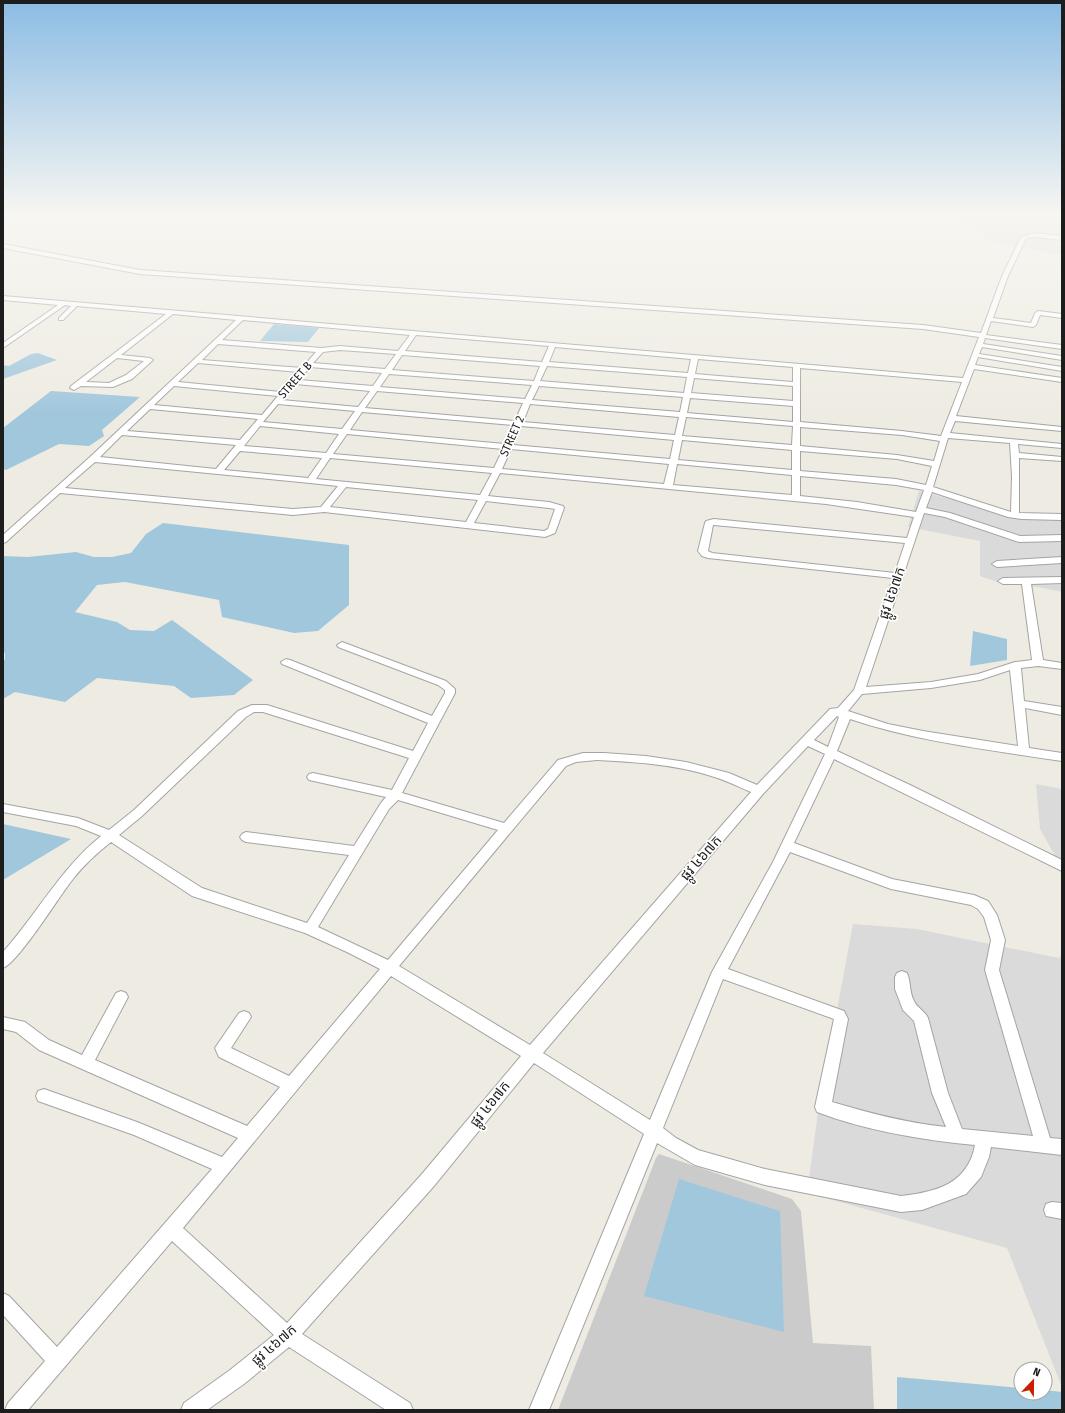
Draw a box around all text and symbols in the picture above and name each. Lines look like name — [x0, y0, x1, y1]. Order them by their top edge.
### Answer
street label: STREET B — [275, 358, 315, 401]
street label: STREET 2 — [497, 414, 527, 458]
street label: ផ្លូវ ៤៦៧ក — [875, 565, 912, 622]
street label: ផ្លូវ ៤៦៧ក — [677, 832, 728, 886]
street label: ផ្លូវ ៤៦៧ក — [466, 1078, 516, 1132]
street label: ផ្លូវ ៤៦៧ក — [248, 1321, 302, 1372]
north arrow — [1013, 1361, 1053, 1401]
text: N — [1031, 1365, 1042, 1379]

